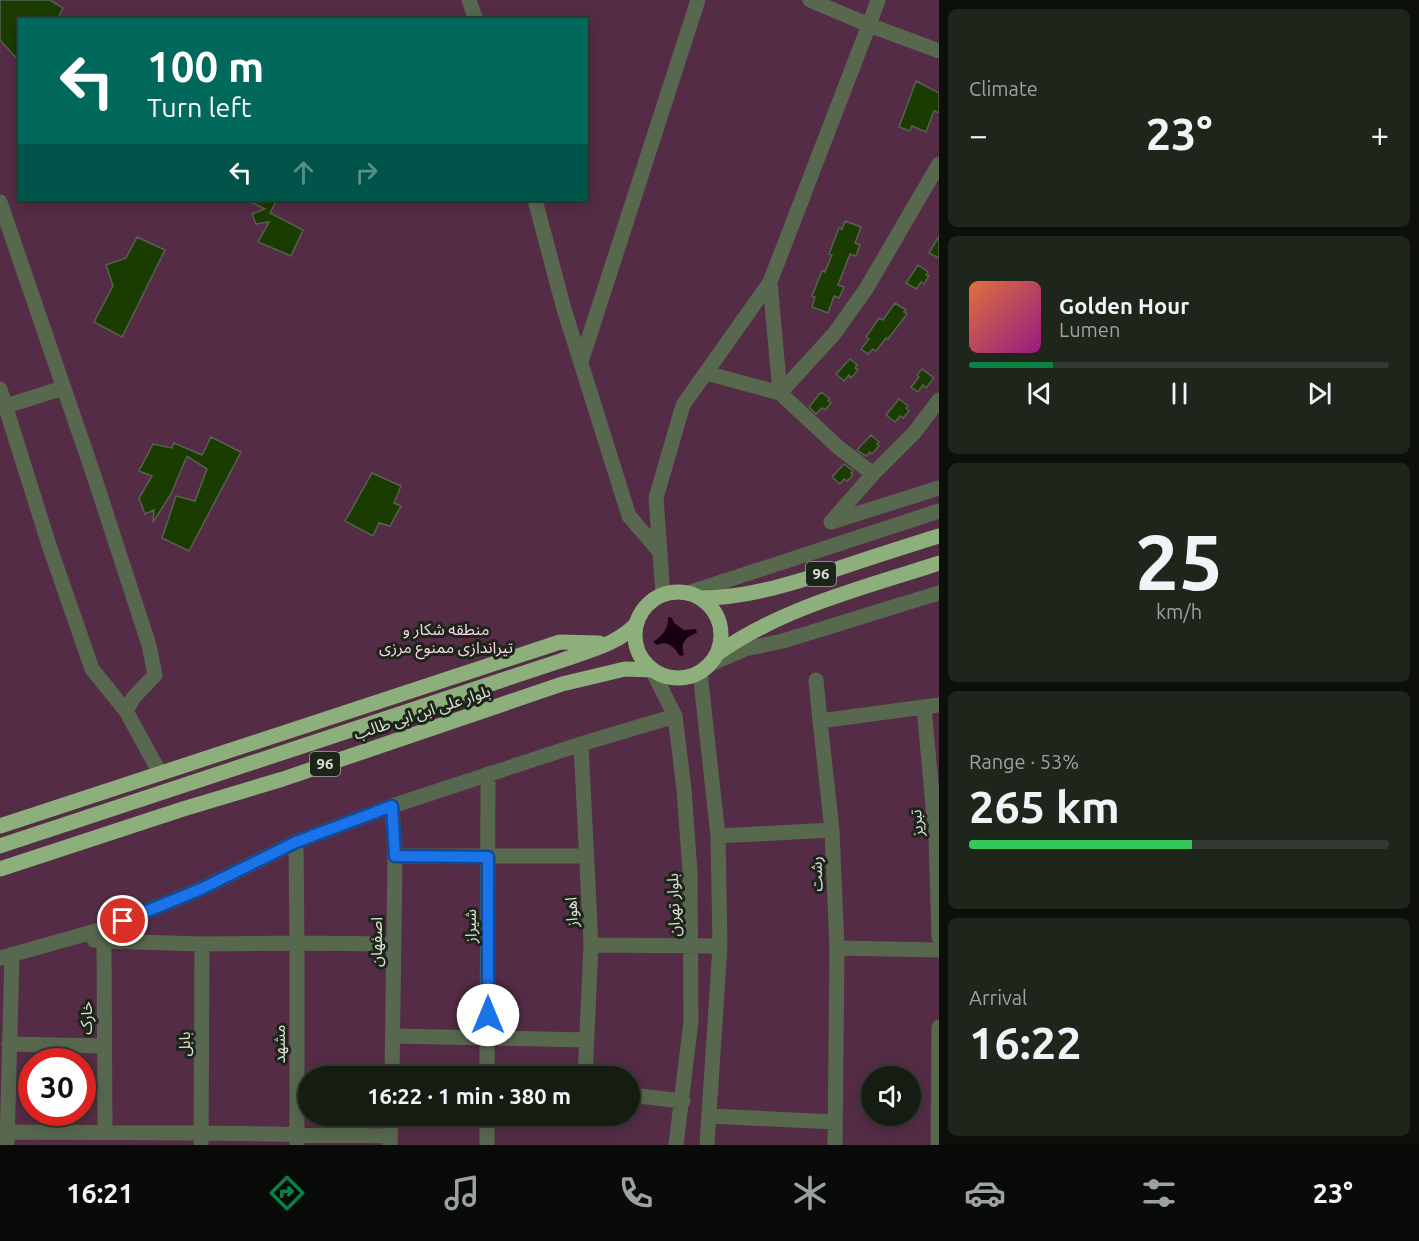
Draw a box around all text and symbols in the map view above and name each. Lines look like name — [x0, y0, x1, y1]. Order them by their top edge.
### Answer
icon: left — [48, 42, 126, 120]
text: 100 m — [147, 43, 264, 90]
text: Climate — [969, 77, 1038, 100]
text: Turn left — [147, 92, 251, 122]
text: 23° — [1146, 108, 1212, 159]
text: − — [969, 116, 988, 153]
text: + — [1370, 116, 1389, 153]
icon: left — [224, 156, 257, 189]
icon: ahead — [287, 156, 320, 189]
icon: right — [350, 156, 383, 189]
text: Golden Hour — [1059, 293, 1189, 318]
text: Lumen — [1059, 318, 1120, 341]
icon: previous — [1023, 377, 1056, 410]
icon: pause — [1163, 377, 1196, 410]
icon: next — [1303, 377, 1336, 410]
text: 25 — [1135, 517, 1223, 605]
road number: 96 — [806, 562, 836, 586]
text: km/h — [1156, 600, 1202, 623]
park label: منطقه شکار و تیراندازی ممنوع مرزی — [379, 620, 513, 660]
street label: بلوار علی ابن ابی طالب — [351, 681, 493, 744]
text: Range · 53% — [969, 750, 1079, 773]
road number: 96 — [310, 752, 340, 776]
text: 265 km — [969, 781, 1120, 832]
street label: تبریز — [906, 808, 927, 838]
street label: رشت — [806, 856, 827, 892]
street label: بلوار تهران — [663, 873, 684, 937]
pin — [97, 895, 148, 946]
street label: اهواز — [561, 896, 582, 929]
icon: arrive — [106, 904, 139, 937]
street label: شیراز — [461, 909, 480, 944]
street label: اصفهان — [367, 917, 386, 967]
position arrow — [456, 983, 520, 1047]
text: Arrival — [969, 986, 1027, 1009]
street label: خارک — [77, 1001, 96, 1035]
text: 16:22 — [969, 1017, 1082, 1068]
street label: مشهد — [270, 1025, 289, 1063]
street label: بابل — [175, 1032, 194, 1056]
speed limit sign: 30 — [18, 1048, 96, 1126]
map controls — [861, 1066, 921, 1126]
button: sound — [861, 1066, 921, 1126]
text: 16:22 · 1 min · 380 m — [367, 1083, 571, 1108]
icon: directions — [266, 1172, 308, 1214]
icon: music — [441, 1172, 483, 1214]
icon: phone — [615, 1172, 657, 1214]
icon: climate — [789, 1172, 831, 1214]
icon: car — [964, 1172, 1006, 1214]
icon: filters — [1138, 1172, 1180, 1214]
text: 16:21 — [66, 1178, 134, 1208]
text: 23° — [1313, 1178, 1353, 1208]

